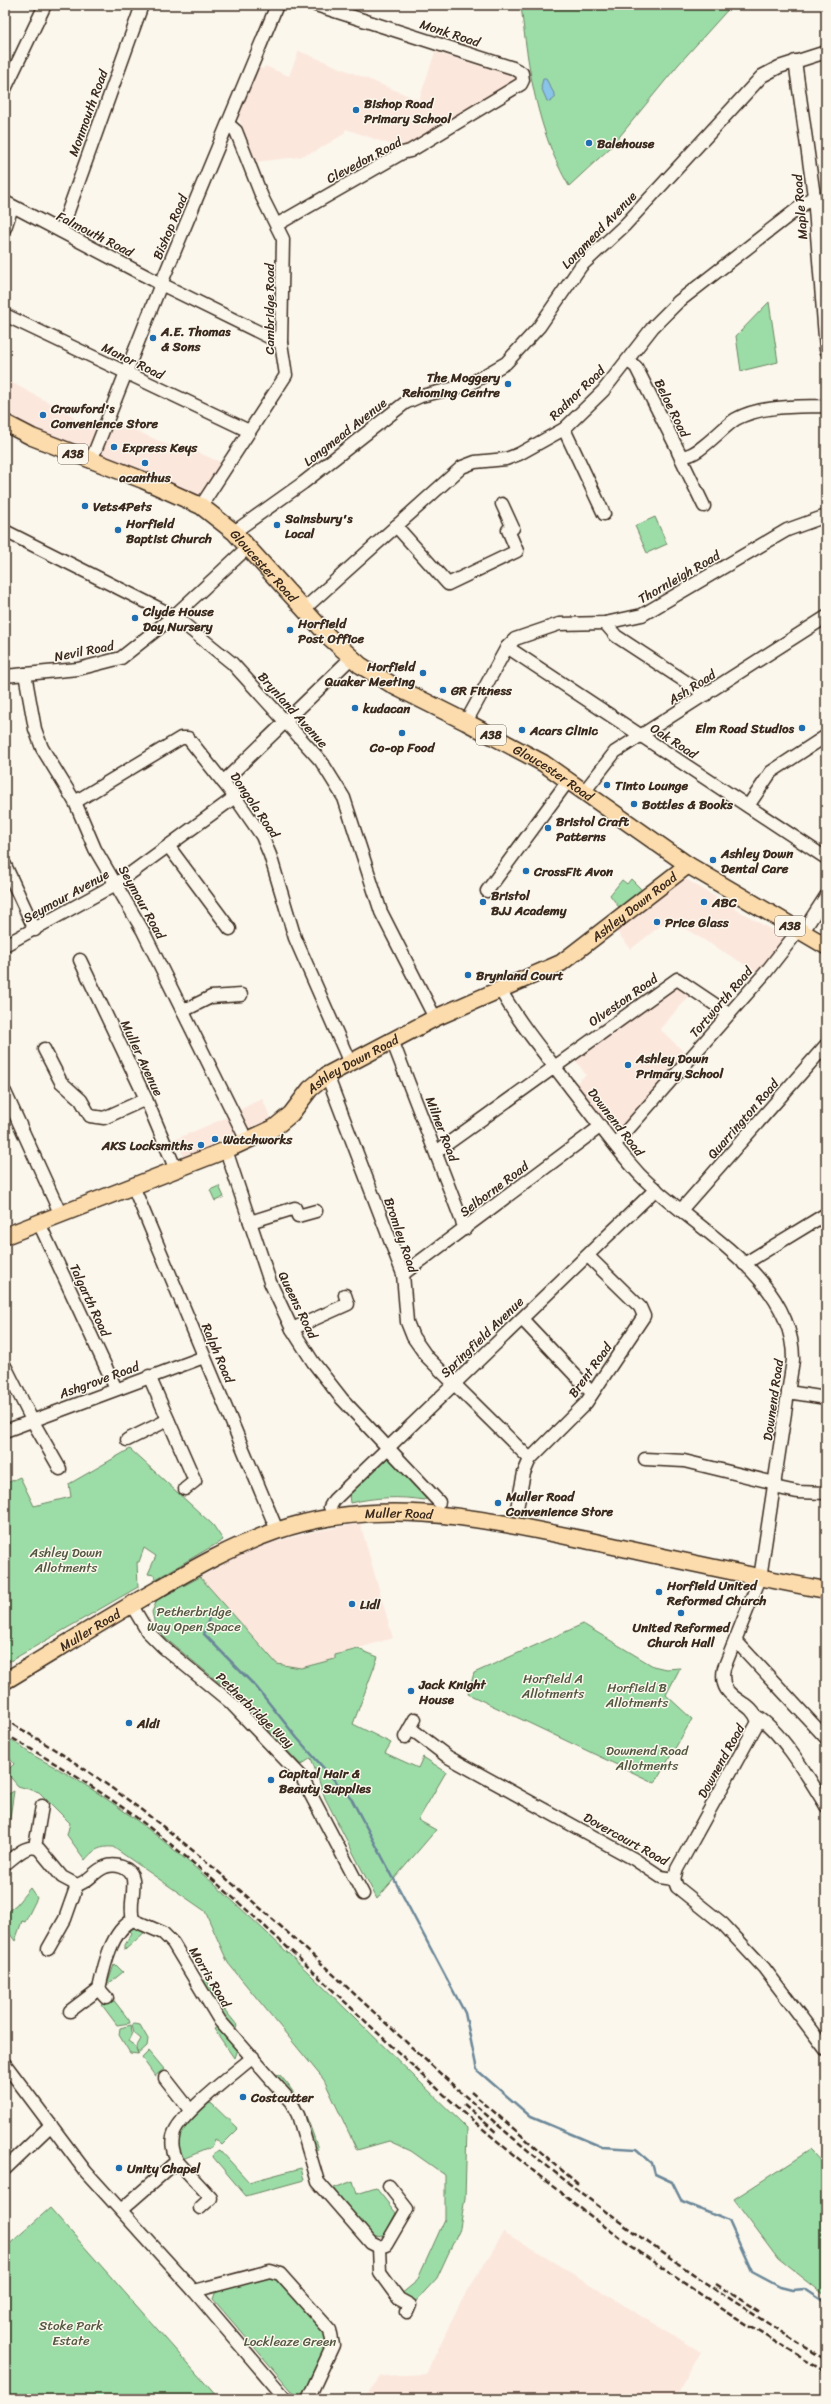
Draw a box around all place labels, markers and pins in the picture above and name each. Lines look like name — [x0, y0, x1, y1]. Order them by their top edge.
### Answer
place label: Bishop Road Primary School — [364, 92, 452, 130]
marker: Bishop Road Primary School — [351, 105, 361, 115]
place label: Balehouse — [597, 132, 655, 155]
marker: Balehouse — [584, 138, 594, 148]
place label: A.E. Thomas & Sons — [160, 320, 231, 358]
marker: A.E. Thomas & Sons — [148, 333, 158, 343]
place label: The Moggery Rehoming Centre — [401, 366, 501, 404]
marker: The Moggery Rehoming Centre — [503, 379, 513, 389]
place label: Crawford's Convenience Store — [50, 397, 159, 435]
marker: Crawford's Convenience Store — [38, 410, 48, 420]
place label: Express Keys — [122, 436, 198, 459]
marker: Express Keys — [109, 442, 119, 452]
marker: acanthus — [140, 458, 150, 468]
place label: acanthus — [118, 466, 172, 489]
place label: Vets4Pets — [93, 495, 153, 518]
marker: Vets4Pets — [80, 501, 90, 511]
place label: Sainsbury's Local — [284, 507, 353, 545]
place label: Horfield Baptist Church — [125, 512, 212, 550]
marker: Sainsbury's Local — [272, 520, 282, 530]
marker: Horfield Baptist Church — [113, 525, 123, 535]
place label: Clyde House Day Nursery — [142, 600, 214, 638]
place label: Horfield Post Office — [297, 612, 365, 650]
marker: Clyde House Day Nursery — [130, 613, 140, 623]
marker: Horfield Post Office — [285, 625, 295, 635]
place label: Horfield Quaker Meeting — [324, 655, 416, 693]
marker: Horfield Quaker Meeting — [418, 668, 428, 678]
place label: GR Fitness — [450, 679, 513, 702]
marker: GR Fitness — [438, 685, 448, 695]
place label: kudacan — [362, 697, 411, 720]
marker: kudacan — [350, 703, 360, 713]
place label: Elm Road Studios — [695, 717, 795, 740]
place label: Acars Clinic — [529, 719, 599, 742]
marker: Elm Road Studios — [797, 723, 807, 733]
marker: Acars Clinic — [517, 725, 527, 735]
marker: Co-op Food — [397, 728, 407, 738]
place label: Co-op Food — [369, 736, 435, 759]
place label: Tinto Lounge — [615, 774, 689, 797]
marker: Tinto Lounge — [602, 780, 612, 790]
place label: Bottles & Books — [642, 793, 734, 816]
marker: Bottles & Books — [629, 799, 639, 809]
place label: Bristol Craft Patterns — [556, 810, 630, 848]
marker: Bristol Craft Patterns — [543, 823, 553, 833]
place label: Ashley Down Dental Care — [720, 842, 794, 880]
marker: Ashley Down Dental Care — [708, 855, 718, 865]
place label: CrossFit Avon — [533, 860, 614, 883]
marker: CrossFit Avon — [521, 866, 531, 876]
place label: Bristol BJJ Academy — [491, 884, 568, 922]
place label: ABC — [711, 891, 738, 914]
marker: Bristol BJJ Academy — [478, 897, 488, 907]
marker: ABC — [699, 897, 709, 907]
place label: Price Glass — [665, 911, 730, 934]
marker: Price Glass — [652, 917, 662, 927]
place label: Brynland Court — [476, 964, 564, 987]
marker: Brynland Court — [463, 970, 473, 980]
place label: Ashley Down Primary School — [635, 1047, 724, 1085]
marker: Ashley Down Primary School — [623, 1060, 633, 1070]
place label: Watchworks — [223, 1128, 293, 1151]
place label: AKS Locksmiths — [101, 1134, 194, 1157]
marker: Watchworks — [210, 1134, 220, 1144]
marker: AKS Locksmiths — [196, 1140, 206, 1150]
place label: Muller Road Convenience Store — [505, 1485, 614, 1523]
marker: Muller Road Convenience Store — [493, 1498, 503, 1508]
place label: Horfield United Reformed Church — [666, 1574, 766, 1612]
marker: Horfield United Reformed Church — [654, 1587, 664, 1597]
place label: Lidl — [360, 1593, 381, 1616]
marker: Lidl — [347, 1599, 357, 1609]
marker: United Reformed Church Hall — [676, 1608, 686, 1618]
place label: United Reformed Church Hall — [632, 1616, 731, 1654]
place label: Jack Knight House — [418, 1673, 486, 1711]
marker: Jack Knight House — [406, 1686, 416, 1696]
place label: Aldi — [136, 1712, 161, 1735]
marker: Aldi — [124, 1718, 134, 1728]
place label: Capital Hair & Beauty Supplies — [278, 1762, 372, 1800]
marker: Capital Hair & Beauty Supplies — [266, 1775, 276, 1785]
place label: Costcutter — [250, 2086, 315, 2109]
marker: Costcutter — [238, 2092, 248, 2102]
place label: Unity Chapel — [127, 2157, 201, 2180]
marker: Unity Chapel — [114, 2163, 124, 2173]

